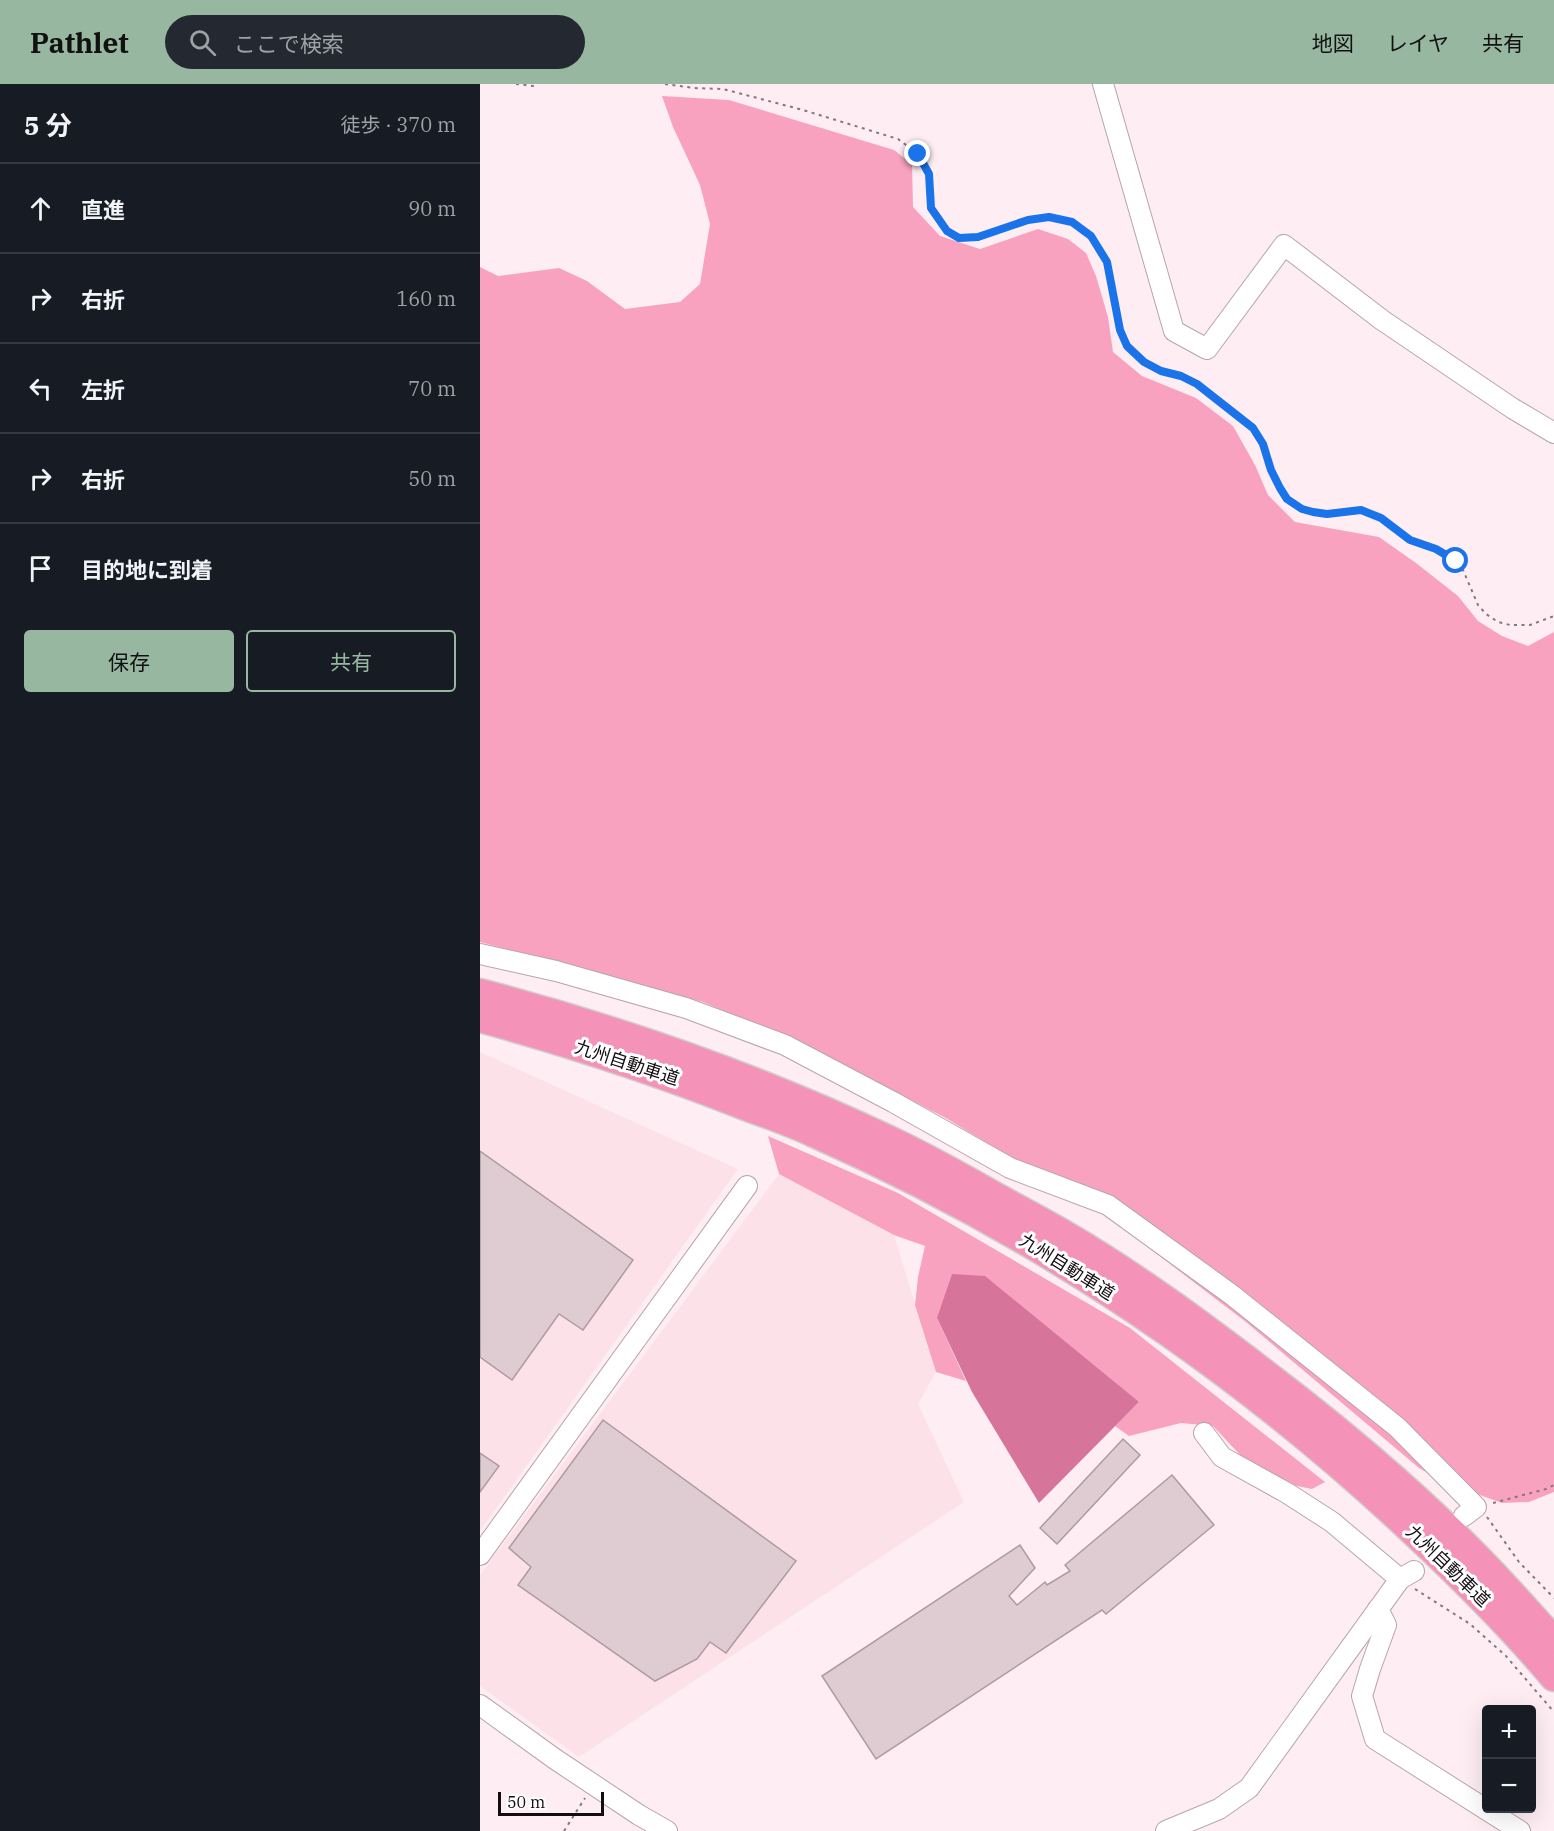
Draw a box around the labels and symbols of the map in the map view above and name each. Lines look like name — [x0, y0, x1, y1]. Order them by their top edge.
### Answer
route end — [904, 140, 930, 166]
route start — [1442, 547, 1468, 573]
street label: 九州自動車道 — [572, 1035, 682, 1090]
street label: 九州自動車道 — [1015, 1228, 1119, 1305]
street label: 九州自動車道 — [1402, 1520, 1495, 1611]
scale bar — [498, 1789, 604, 1816]

